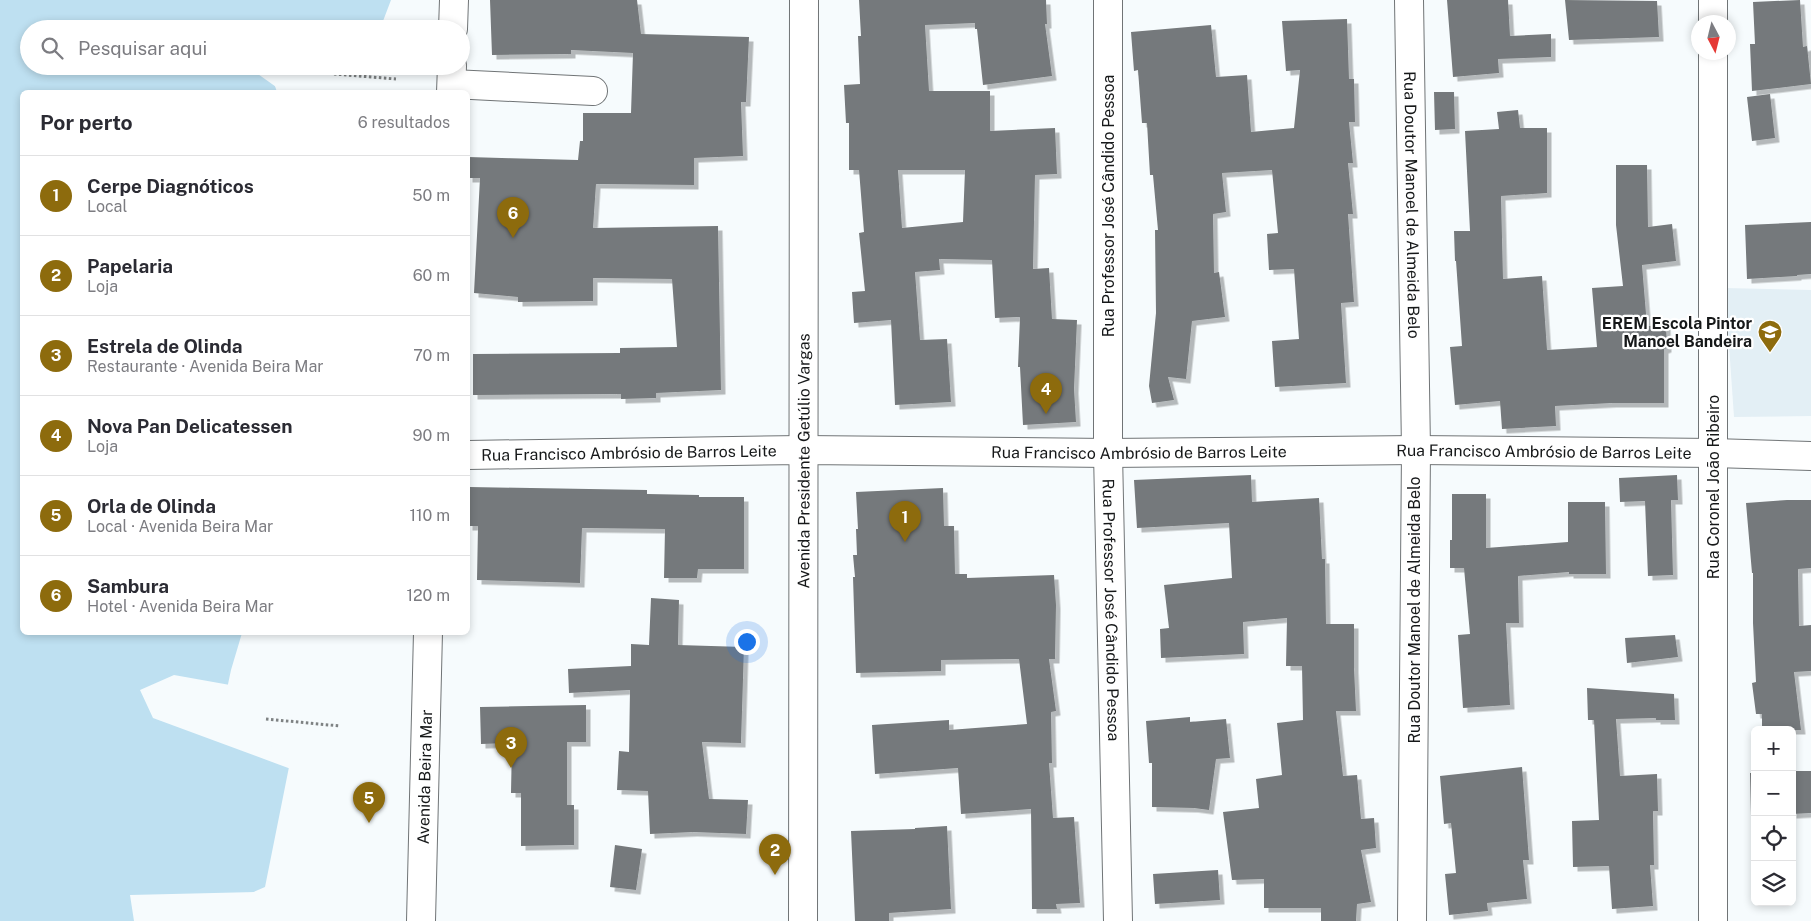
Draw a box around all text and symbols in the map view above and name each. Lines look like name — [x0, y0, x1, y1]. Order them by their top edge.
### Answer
north arrow — [1691, 15, 1736, 60]
search box — [20, 20, 470, 75]
icon: search — [38, 34, 66, 62]
text: Pesquisar aqui — [78, 37, 207, 59]
street label: Rua Doutor Manoel de Almeida Belo — [1401, 71, 1424, 339]
street label: Rua Professor José Cândido Pessoa — [1099, 75, 1118, 337]
text: Por perto — [40, 110, 133, 135]
text: 6 resultados — [358, 113, 450, 132]
text: Cerpe Diagnóticos — [87, 175, 254, 197]
text: 1 — [53, 186, 59, 205]
text: 50 m — [412, 186, 450, 205]
text: Local — [87, 197, 127, 216]
pin: 6 — [497, 197, 529, 238]
text: Papelaria — [87, 255, 173, 277]
text: 2 — [51, 266, 61, 285]
text: 60 m — [413, 266, 450, 285]
text: Loja — [87, 277, 118, 296]
place label: EREM Escola Pintor Manoel Bandeira — [1602, 314, 1752, 351]
school or university icon: EREM Escola Pintor Manoel Bandeira — [1757, 319, 1783, 353]
street label: Avenida Presidente Getúlio Vargas — [794, 333, 813, 589]
text: Estrela de Olinda — [87, 335, 243, 357]
text: 3 — [51, 346, 61, 365]
text: 70 m — [413, 346, 450, 365]
text: Restaurante · Avenida Beira Mar — [87, 357, 324, 376]
pin: 4 — [1030, 373, 1062, 414]
street label: Rua Coronel João Ribeiro — [1704, 395, 1723, 579]
text: Nova Pan Delicatessen — [87, 415, 293, 437]
text: 4 — [51, 426, 61, 445]
text: 90 m — [413, 426, 450, 445]
text: Loja — [87, 437, 118, 456]
street label: Rua Francisco Ambrósio de Barros Leite — [1396, 440, 1692, 462]
street label: Rua Francisco Ambrósio de Barros Leite — [481, 441, 777, 464]
street label: Rua Francisco Ambrósio de Barros Leite — [991, 442, 1287, 463]
street label: Rua Doutor Manoel de Almeida Belo — [1405, 476, 1424, 744]
street label: Rua Professor José Cândido Pessoa — [1099, 478, 1124, 742]
text: Orla de Olinda — [87, 495, 216, 517]
pin: 1 — [889, 501, 921, 542]
text: 5 — [51, 506, 61, 525]
text: 110 m — [409, 506, 450, 525]
text: Local · Avenida Beira Mar — [87, 517, 273, 536]
text: Sambura — [87, 575, 169, 597]
text: 6 — [51, 586, 61, 605]
text: 120 m — [406, 586, 450, 605]
text: Hotel · Avenida Beira Mar — [87, 597, 274, 616]
your location — [734, 629, 760, 655]
street label: Avenida Beira Mar — [413, 709, 436, 845]
map controls — [1751, 726, 1796, 906]
button: + — [1751, 726, 1796, 771]
pin: 3 — [495, 727, 527, 768]
button: − — [1751, 771, 1796, 816]
pin: 5 — [353, 782, 385, 823]
button: locate — [1751, 816, 1796, 861]
pin: 2 — [759, 834, 791, 875]
button: layers — [1751, 861, 1796, 906]

